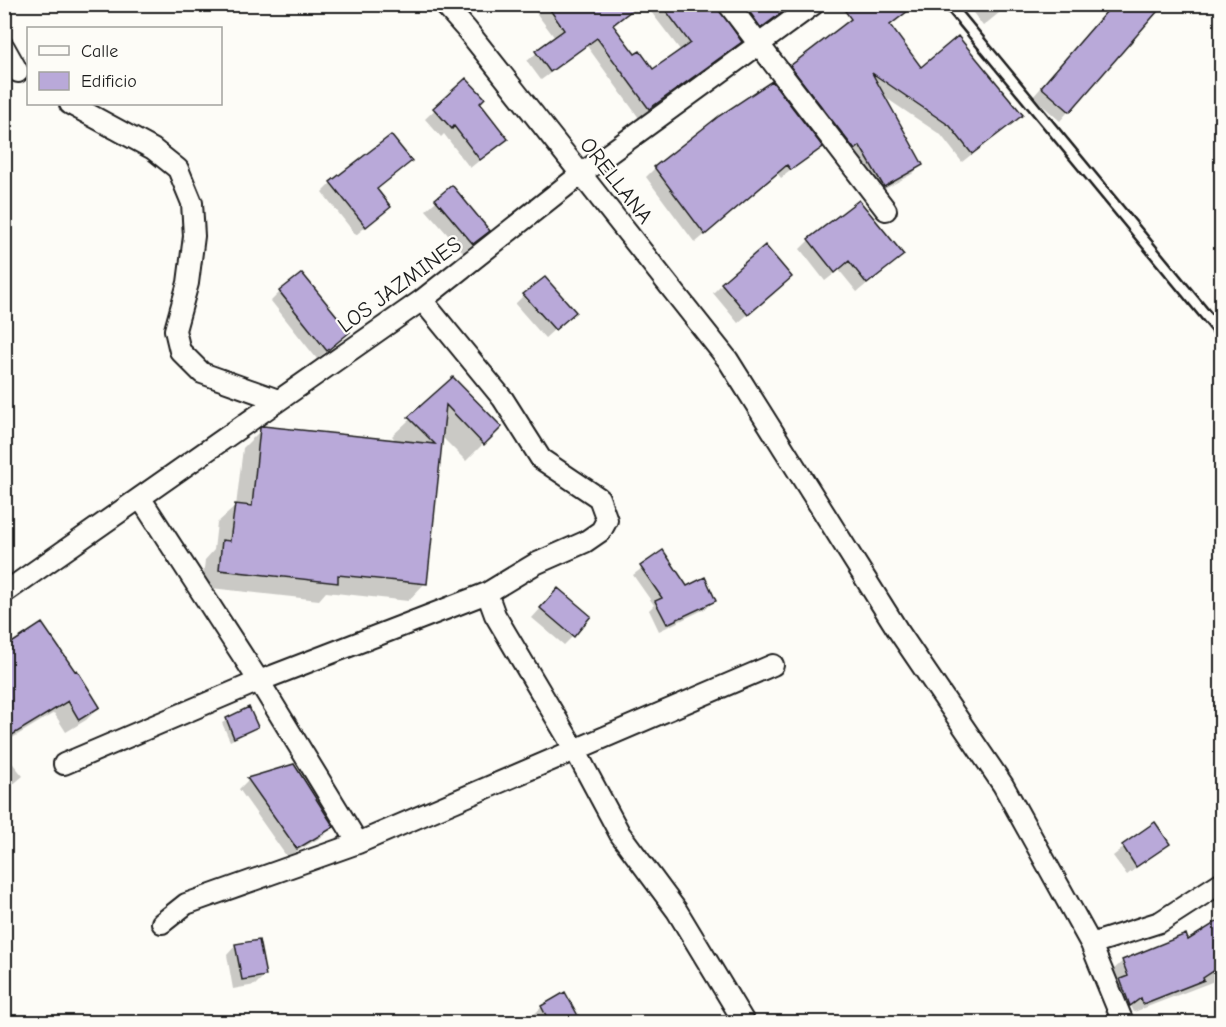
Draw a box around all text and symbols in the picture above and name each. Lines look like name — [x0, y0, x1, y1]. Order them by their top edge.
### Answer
legend — [27, 27, 222, 105]
text: Calle — [81, 41, 118, 62]
text: Edificio — [81, 71, 137, 92]
street label: ORELLANA — [574, 132, 658, 229]
street label: LOS JAZMINES — [333, 231, 467, 338]

